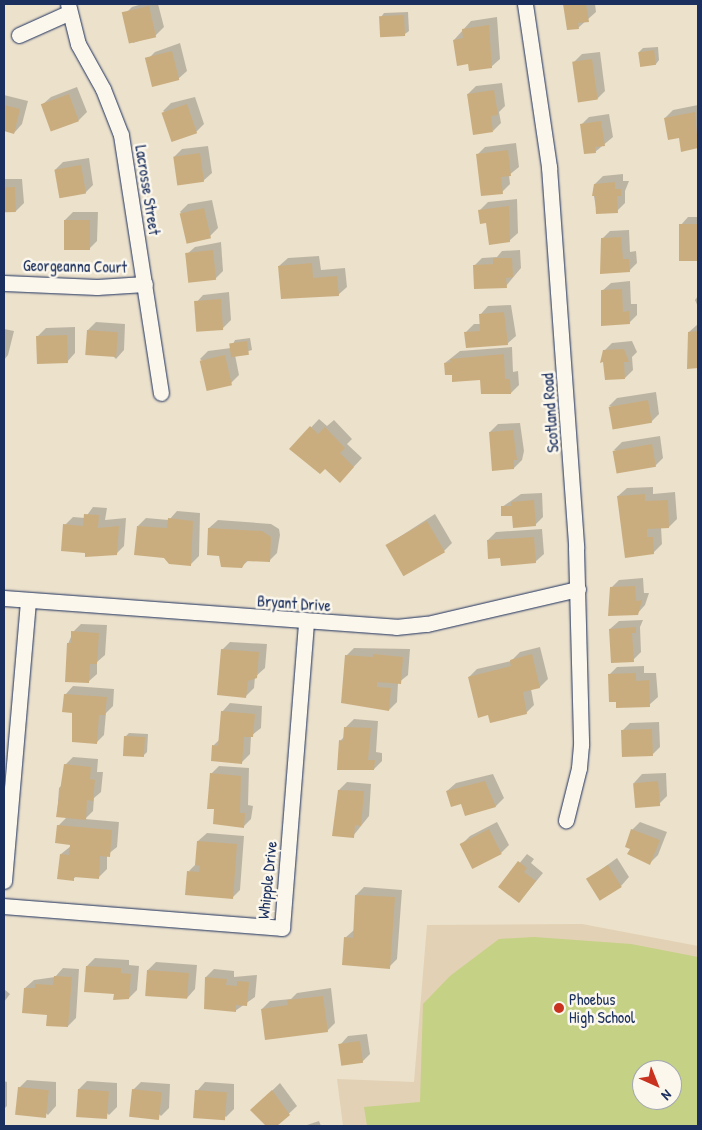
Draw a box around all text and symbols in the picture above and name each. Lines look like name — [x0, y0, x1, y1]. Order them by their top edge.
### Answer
street label: Lacrosse Street — [131, 144, 165, 236]
street label: Georgeanna Court — [23, 255, 127, 277]
street label: Scotland Road — [538, 373, 562, 453]
street label: Bryant Drive — [257, 591, 331, 615]
street label: Whipple Drive — [253, 840, 281, 920]
place label: Phoebus High School — [569, 989, 635, 1027]
marker: Phoebus High School — [553, 1002, 565, 1014]
north arrow — [632, 1060, 682, 1110]
text: N — [658, 1086, 676, 1105]

